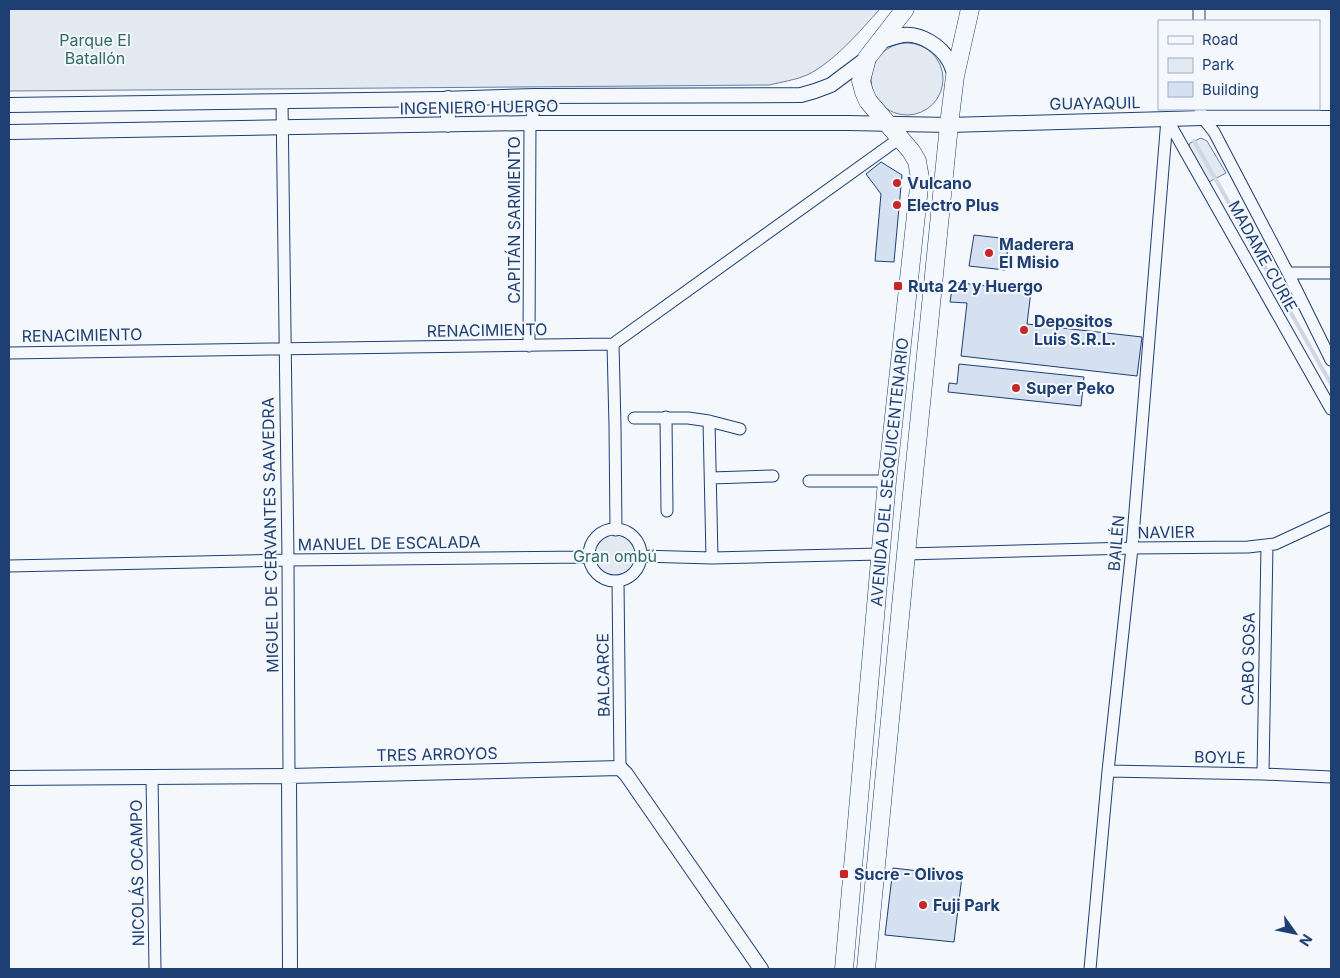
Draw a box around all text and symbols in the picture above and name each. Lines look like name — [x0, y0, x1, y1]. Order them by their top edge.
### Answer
legend — [1158, 20, 1320, 110]
park label: Parque El Batallón — [59, 30, 131, 68]
text: Road — [1202, 30, 1238, 49]
text: Park — [1202, 55, 1235, 74]
text: Building — [1202, 80, 1259, 99]
street label: GUAYAQUIL — [1049, 92, 1141, 114]
street label: INGENIERO HUERGO — [399, 96, 559, 118]
street label: CAPITÁN SARMIENTO — [504, 136, 524, 304]
place label: Vulcano — [907, 173, 972, 193]
marker: Vulcano — [891, 177, 903, 189]
place label: Electro Plus — [907, 195, 999, 215]
street label: MADAME CURIE — [1224, 197, 1302, 315]
marker: Electro Plus — [891, 199, 903, 211]
place label: Maderera El Misio — [999, 234, 1074, 272]
marker: Maderera El Misio — [983, 247, 995, 259]
place label: Ruta 24 y Huergo — [908, 276, 1043, 296]
marker: Ruta 24 y Huergo — [892, 280, 904, 292]
place label: Depositos Luis S.R.L. — [1034, 311, 1116, 349]
street label: RENACIMIENTO — [426, 319, 548, 341]
street label: RENACIMIENTO — [21, 324, 143, 346]
marker: Depositos Luis S.R.L. — [1018, 324, 1030, 336]
street label: AVENIDA DEL SESQUICENTENARIO — [866, 337, 913, 607]
place label: Super Peko — [1026, 378, 1115, 398]
marker: Super Peko — [1010, 382, 1022, 394]
street label: MIGUEL DE CERVANTES SAAVEDRA — [258, 397, 282, 673]
street label: BAILÉN — [1104, 514, 1128, 572]
street label: NAVIER — [1137, 522, 1195, 542]
street label: MANUEL DE ESCALADA — [297, 531, 481, 555]
park label: Gran ombú — [573, 546, 657, 566]
street label: CABO SOSA — [1237, 612, 1259, 706]
street label: BALCARCE — [592, 633, 614, 717]
street label: TRES ARROYOS — [376, 743, 498, 765]
street label: BOYLE — [1194, 747, 1246, 767]
street label: NICOLÁS OCAMPO — [126, 799, 148, 947]
place label: Sucre - Olivos — [854, 864, 964, 884]
marker: Sucre - Olivos — [838, 868, 850, 880]
place label: Fuji Park — [933, 895, 1000, 915]
marker: Fuji Park — [917, 899, 929, 911]
north arrow — [1270, 908, 1320, 958]
text: N — [1296, 931, 1316, 949]

